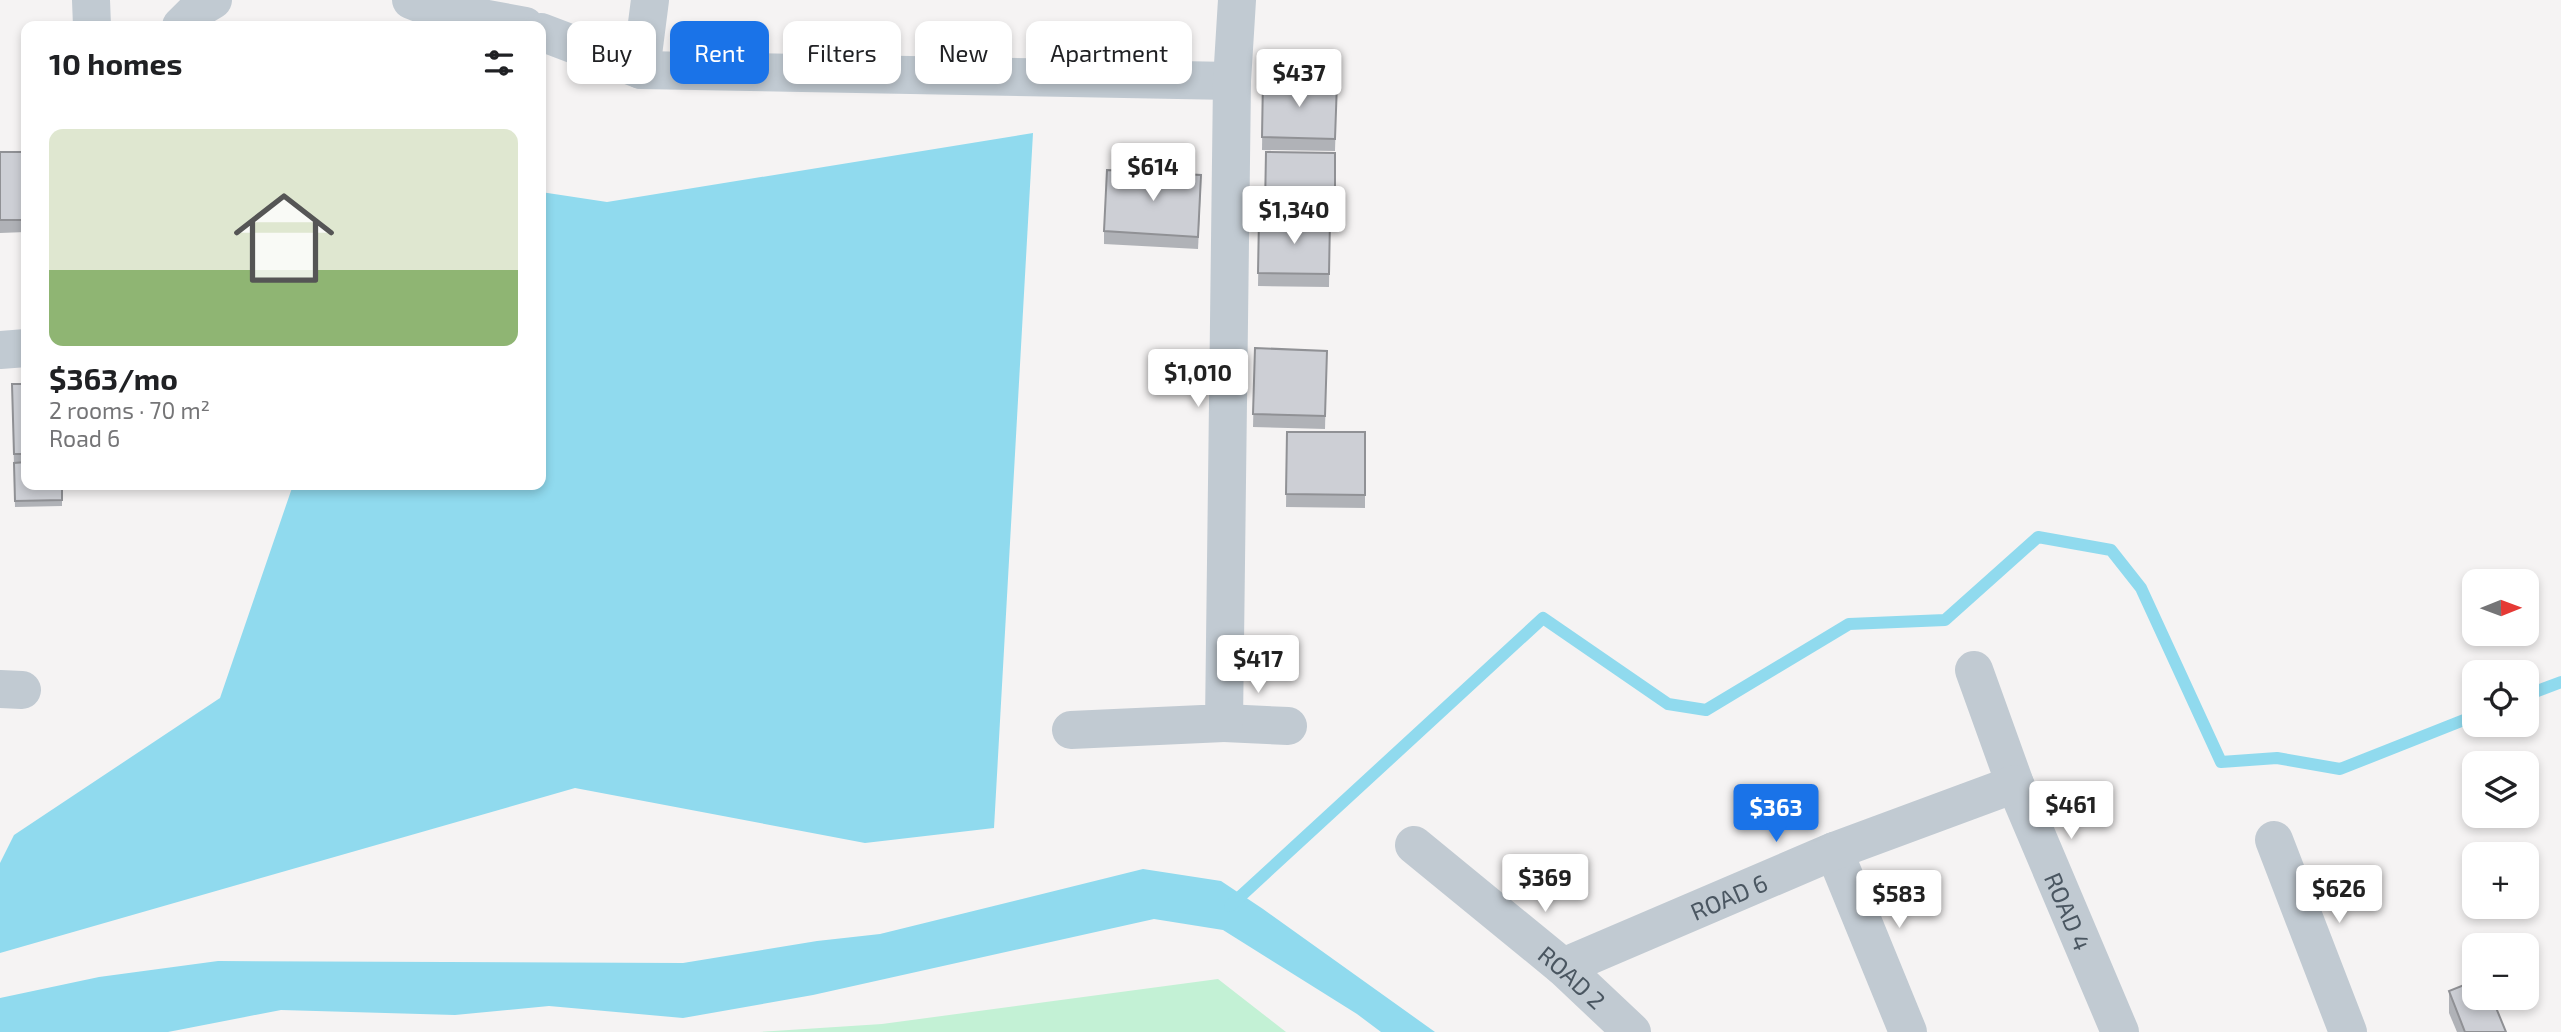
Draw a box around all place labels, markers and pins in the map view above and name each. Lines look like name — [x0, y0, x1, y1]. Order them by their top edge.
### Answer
pin: $437 — [1258, 50, 1340, 109]
pin: $614 — [1112, 144, 1194, 203]
pin: $1,340 — [1237, 187, 1351, 246]
pin: $1,010 — [1141, 350, 1255, 409]
pin: $417 — [1217, 636, 1299, 695]
pin: $461 — [2030, 782, 2112, 841]
pin: $363 — [1735, 784, 1817, 844]
pin: $369 — [1504, 855, 1586, 914]
pin: $626 — [2298, 866, 2380, 925]
pin: $583 — [1858, 870, 1940, 930]

